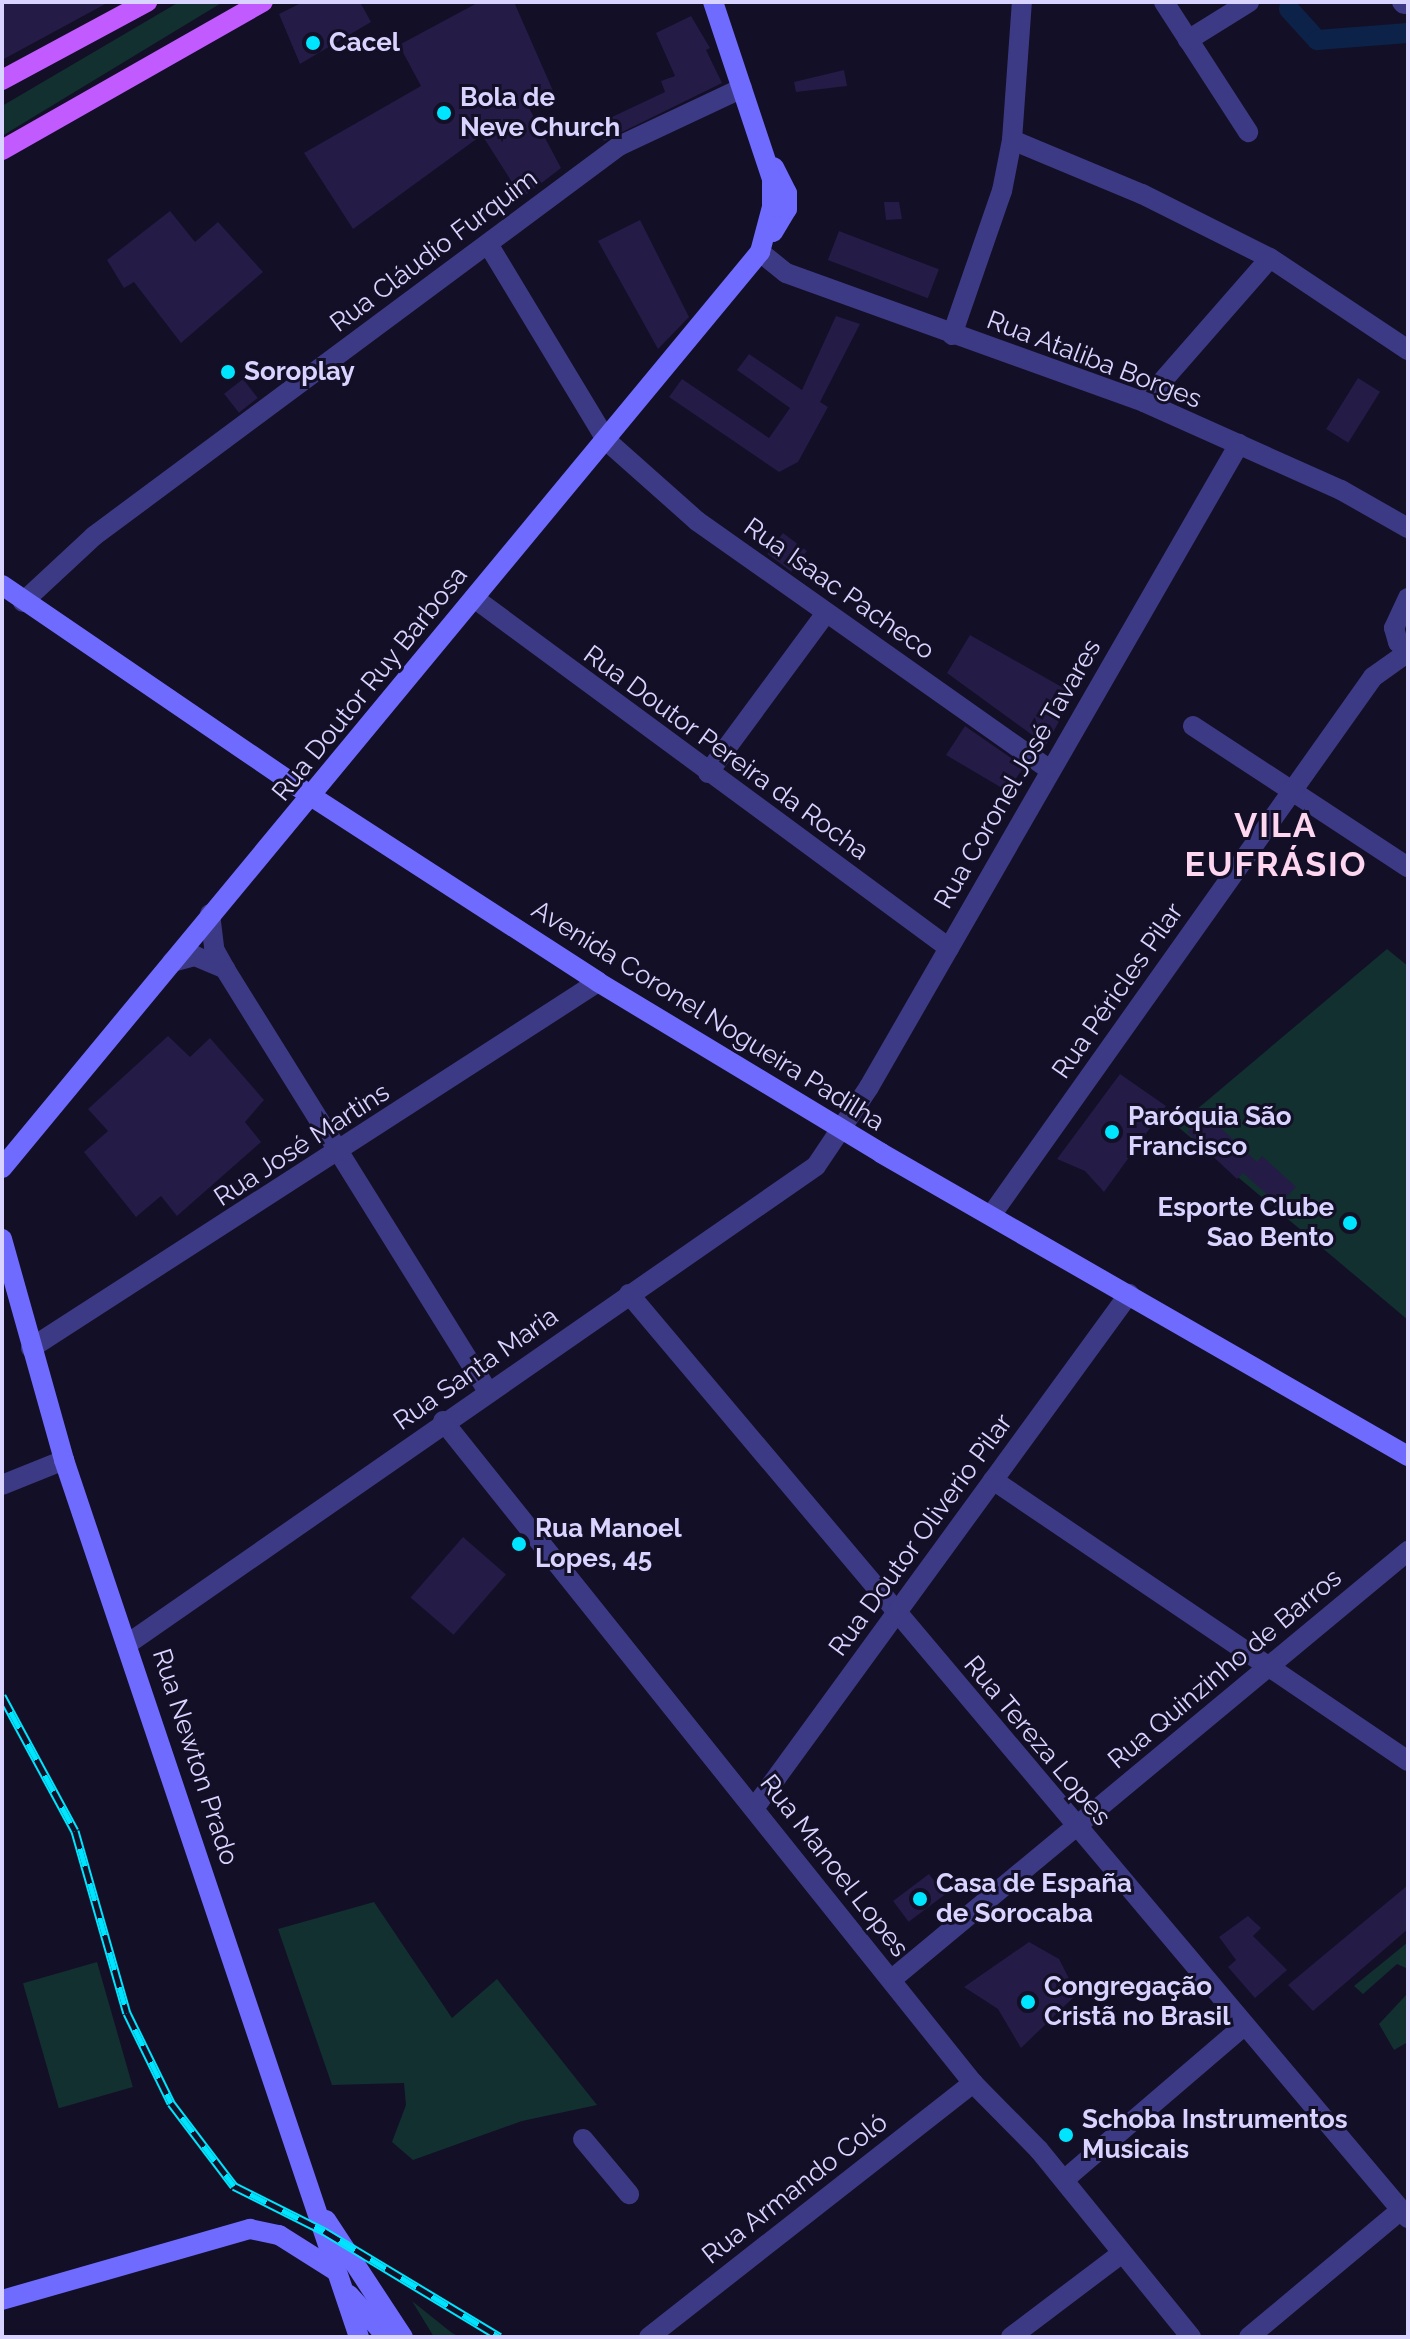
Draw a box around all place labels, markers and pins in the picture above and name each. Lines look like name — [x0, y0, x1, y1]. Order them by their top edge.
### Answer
place label: Cacel — [329, 27, 400, 59]
marker: Cacel — [304, 34, 322, 52]
place label: Bola de Neve Church — [460, 82, 620, 144]
marker: Bola de Neve Church — [435, 104, 453, 122]
place label: Soroplay — [244, 356, 355, 388]
marker: Soroplay — [219, 363, 237, 381]
place label: Paróquia São Francisco — [1128, 1101, 1291, 1162]
marker: Paróquia São Francisco — [1103, 1123, 1121, 1141]
place label: Esporte Clube Sao Bento — [1157, 1192, 1334, 1254]
marker: Esporte Clube Sao Bento — [1341, 1214, 1359, 1232]
place label: Rua Manoel Lopes, 45 — [535, 1513, 682, 1574]
marker: Rua Manoel Lopes, 45 — [510, 1535, 528, 1553]
place label: Casa de España de Sorocaba — [936, 1868, 1132, 1930]
marker: Casa de España de Sorocaba — [911, 1890, 929, 1908]
place label: Congregação Cristã no Brasil — [1044, 1971, 1230, 2032]
marker: Congregação Cristã no Brasil — [1019, 1993, 1037, 2011]
place label: Schoba Instrumentos Musicais — [1082, 2104, 1348, 2166]
marker: Schoba Instrumentos Musicais — [1057, 2126, 1075, 2144]

